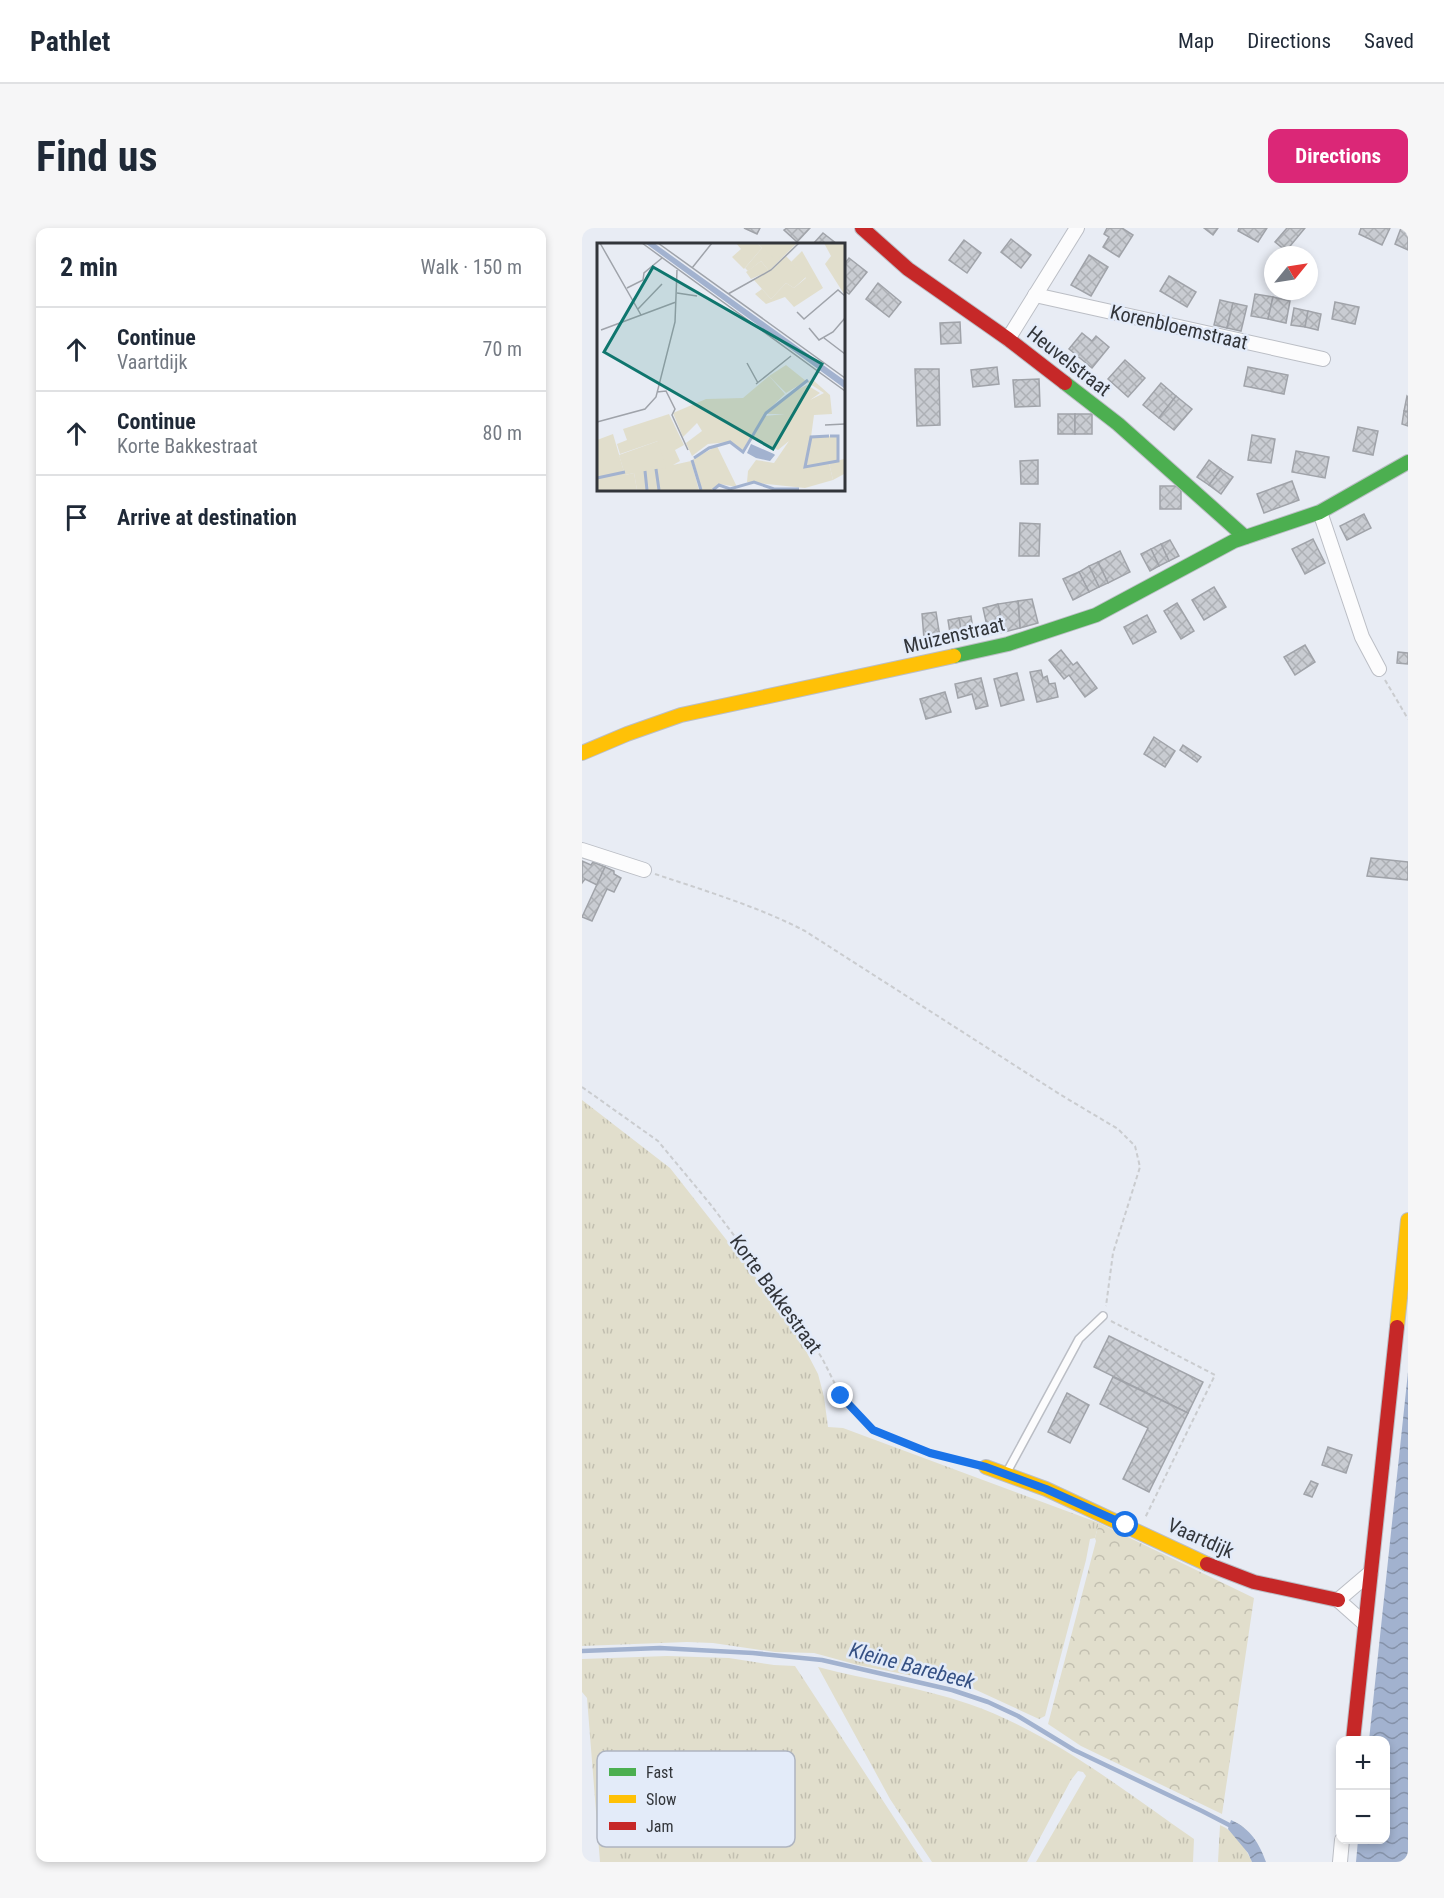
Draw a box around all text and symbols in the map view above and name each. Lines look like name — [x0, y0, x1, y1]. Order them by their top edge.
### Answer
text: Pathlet — [30, 25, 110, 58]
text: Map — [1178, 29, 1214, 53]
text: Directions — [1247, 29, 1331, 53]
text: Saved — [1364, 29, 1414, 53]
button: Directions — [1268, 129, 1408, 183]
text: Find us — [36, 132, 157, 181]
inset map — [597, 243, 844, 490]
north arrow — [1264, 246, 1318, 300]
text: 2 min — [60, 252, 118, 282]
text: Walk · 150 m — [421, 255, 522, 279]
street label: Korenbloemstraat — [1108, 300, 1250, 355]
street label: Heuvelstraat — [1022, 321, 1116, 401]
text: Continue — [117, 325, 196, 350]
icon: ahead — [60, 333, 93, 366]
text: 70 m — [483, 337, 522, 361]
text: Vaartdijk — [117, 350, 187, 374]
text: Continue — [117, 409, 196, 434]
icon: ahead — [60, 417, 93, 450]
text: 80 m — [483, 421, 522, 445]
text: Korte Bakkestraat — [117, 434, 258, 458]
icon: arrive — [60, 501, 93, 534]
text: Arrive at destination — [117, 505, 297, 530]
street label: Muizenstraat — [901, 612, 1007, 658]
street label: Korte Bakkestraat — [725, 1230, 827, 1358]
route end — [827, 1382, 853, 1408]
route start — [1112, 1511, 1138, 1537]
street label: Vaartdijk — [1164, 1513, 1238, 1563]
water label: Kleine Barebeek — [847, 1638, 978, 1694]
map controls — [1336, 1736, 1390, 1844]
button: + — [1336, 1736, 1390, 1790]
legend — [597, 1751, 795, 1847]
text: Fast — [646, 1763, 673, 1782]
text: Slow — [646, 1790, 676, 1809]
button: − — [1336, 1790, 1390, 1844]
text: Jam — [646, 1817, 673, 1836]

